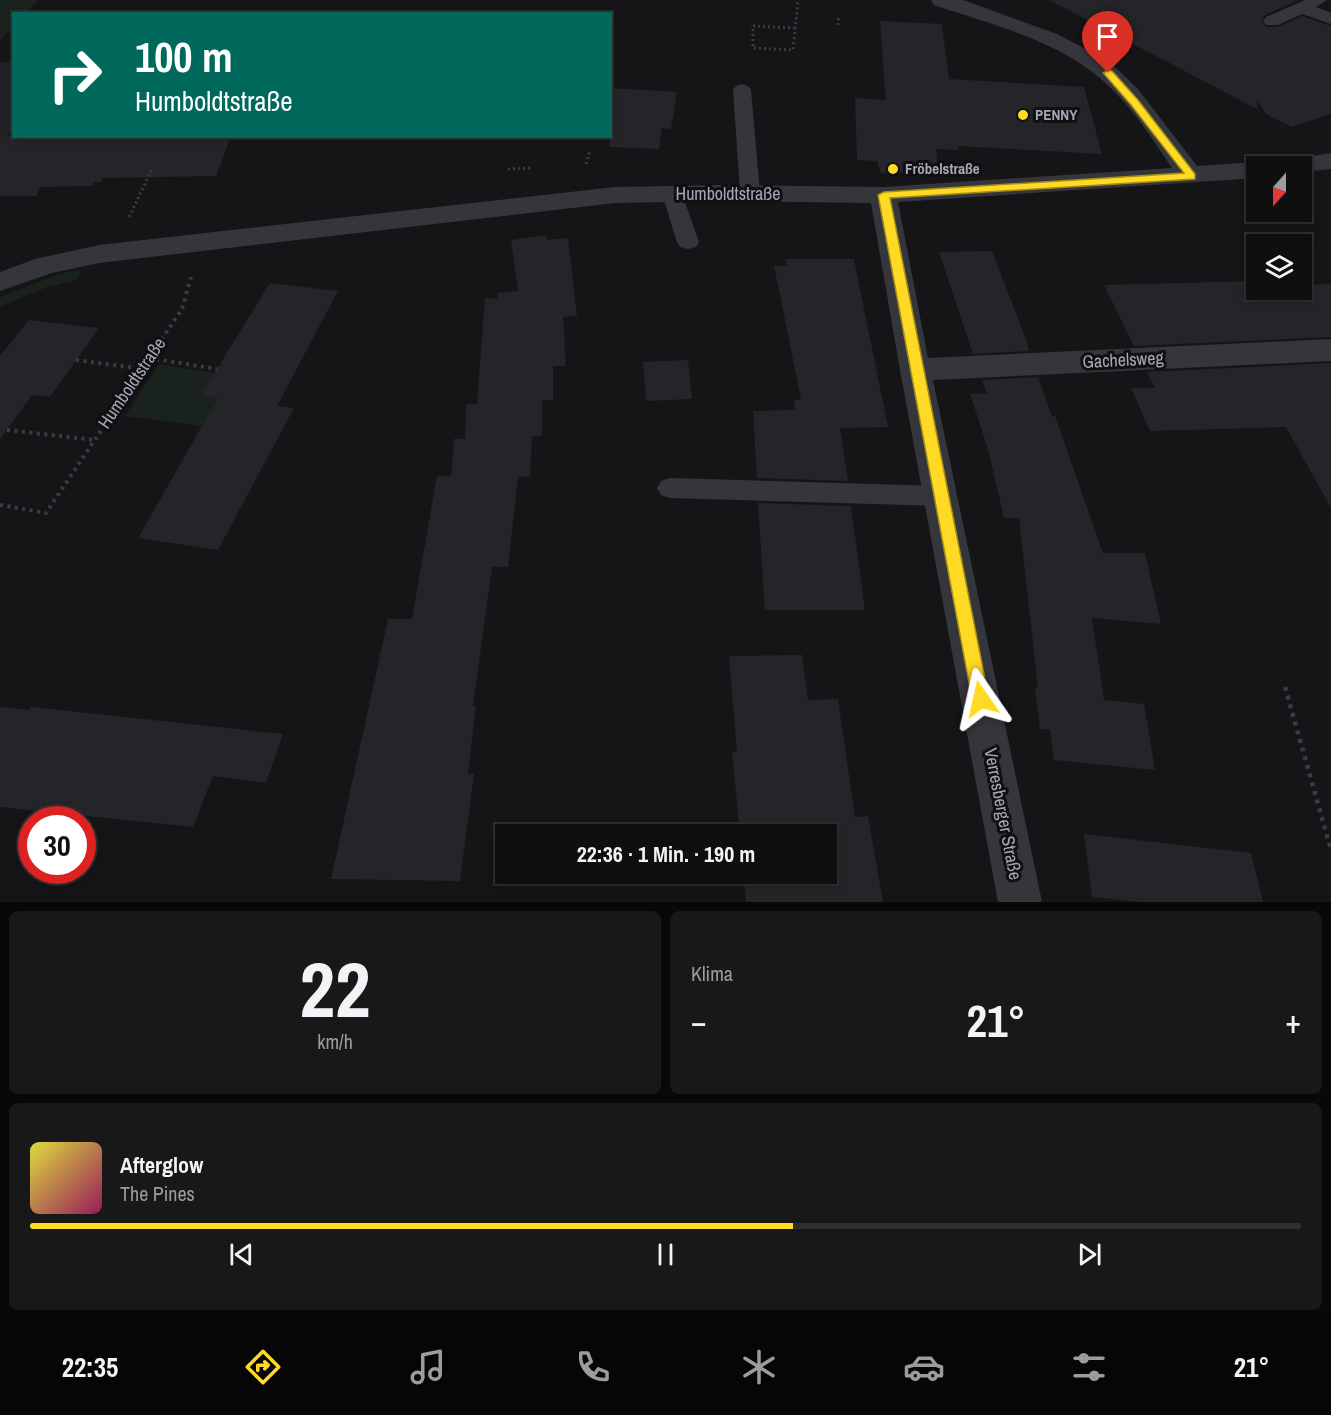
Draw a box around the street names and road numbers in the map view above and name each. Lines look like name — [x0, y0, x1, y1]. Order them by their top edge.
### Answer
street label: Humboldtstraße — [676, 181, 781, 206]
street label: Humboldtstraße — [92, 332, 171, 433]
street label: Gachelsweg — [1082, 345, 1165, 374]
street label: Verresberger Straße — [978, 746, 1029, 882]

